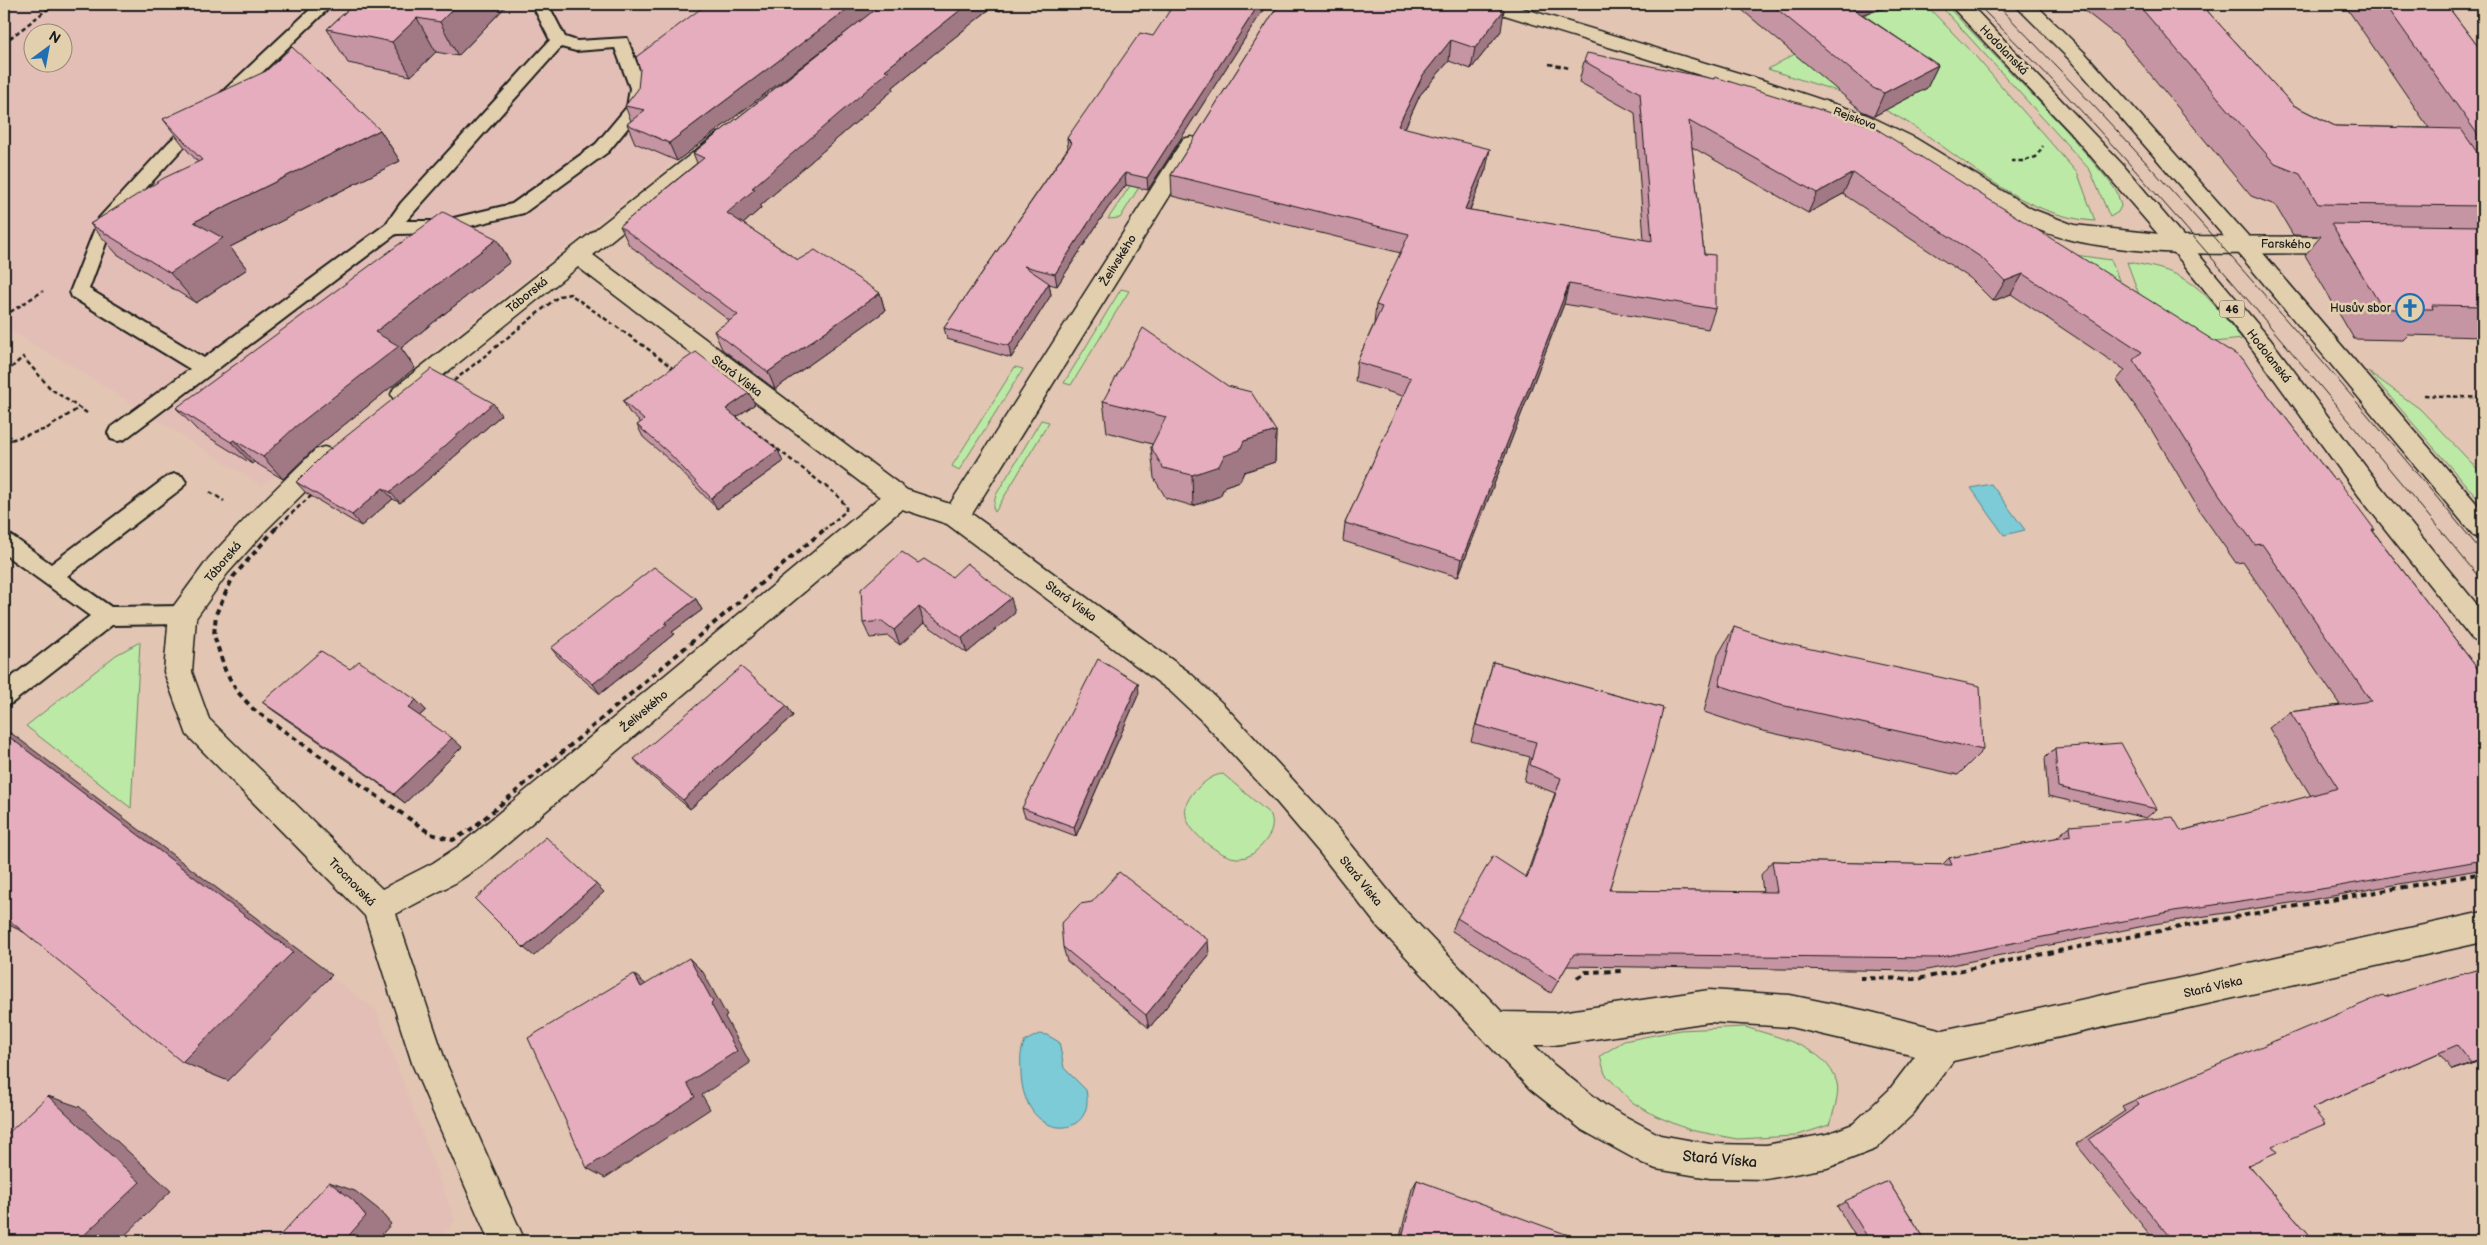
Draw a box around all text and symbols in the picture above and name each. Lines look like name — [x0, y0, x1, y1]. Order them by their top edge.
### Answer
north arrow — [22, 22, 72, 72]
street label: Hodolanská — [1976, 22, 2031, 79]
text: N — [46, 27, 64, 47]
street label: Rejskova — [1831, 104, 1878, 133]
street label: Želivského — [1095, 231, 1140, 290]
street label: Farského — [2261, 237, 2311, 252]
street label: Táborská — [504, 274, 551, 317]
church icon: Husův sbor — [2395, 293, 2425, 323]
road number: 46 — [2220, 300, 2244, 318]
place label: Husův sbor — [2330, 301, 2392, 316]
street label: Hodolanská — [2243, 327, 2294, 386]
street label: Stará Víska — [708, 352, 765, 401]
street label: Táborská — [202, 539, 245, 586]
street label: Stará Víska — [1042, 578, 1099, 625]
street label: Želivského — [616, 686, 671, 736]
street label: Stará Víska — [1336, 853, 1385, 909]
street label: Trocnovská — [325, 855, 379, 910]
street label: Stará Víska — [2182, 973, 2244, 1002]
street label: Stará Víska — [1682, 1147, 1758, 1172]

